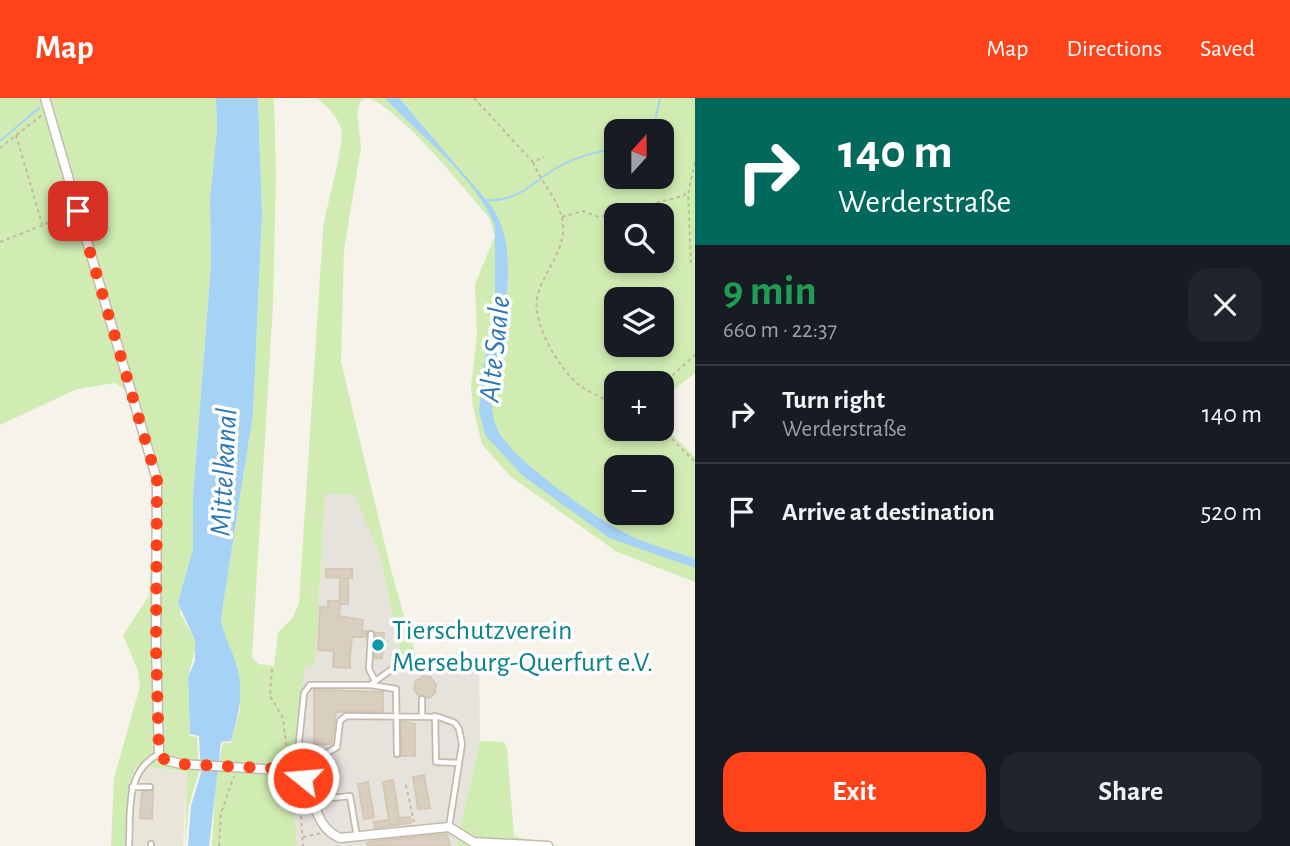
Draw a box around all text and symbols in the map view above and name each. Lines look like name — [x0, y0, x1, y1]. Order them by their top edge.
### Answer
text: Map — [35, 32, 94, 65]
text: Map — [986, 37, 1028, 61]
text: Directions — [1066, 37, 1162, 61]
text: Saved — [1200, 37, 1255, 61]
north arrow — [604, 119, 674, 189]
map controls — [604, 119, 674, 525]
icon: right — [723, 126, 814, 217]
text: 140 m — [838, 128, 953, 177]
pin — [48, 181, 108, 241]
text: Werderstraße — [838, 186, 1011, 218]
icon: arrive — [59, 192, 97, 230]
button: search — [604, 203, 674, 273]
button: close — [1188, 268, 1262, 342]
text: 9 min — [723, 270, 817, 312]
button: layers — [604, 287, 674, 357]
water label: Alte Saale — [474, 294, 515, 405]
text: 660 m · 22:37 — [723, 319, 837, 342]
button: + — [604, 371, 674, 441]
text: Turn right — [782, 387, 885, 413]
icon: right — [723, 395, 761, 433]
text: 140 m — [1202, 401, 1262, 427]
water label: Mittelkanal — [206, 407, 242, 537]
text: Werderstraße — [782, 418, 907, 441]
button: − — [604, 455, 674, 525]
icon: arrive — [723, 493, 761, 531]
text: Arrive at destination — [782, 499, 995, 525]
text: 520 m — [1200, 499, 1262, 525]
place label: Tierschutzverein Merseburg-Querfurt e.V. — [392, 617, 653, 677]
marker: Tierschutzverein Merseburg-Querfurt e.V. — [370, 637, 386, 653]
position arrow — [266, 741, 340, 815]
button: Exit — [723, 752, 986, 832]
button: Share — [1000, 752, 1262, 832]

